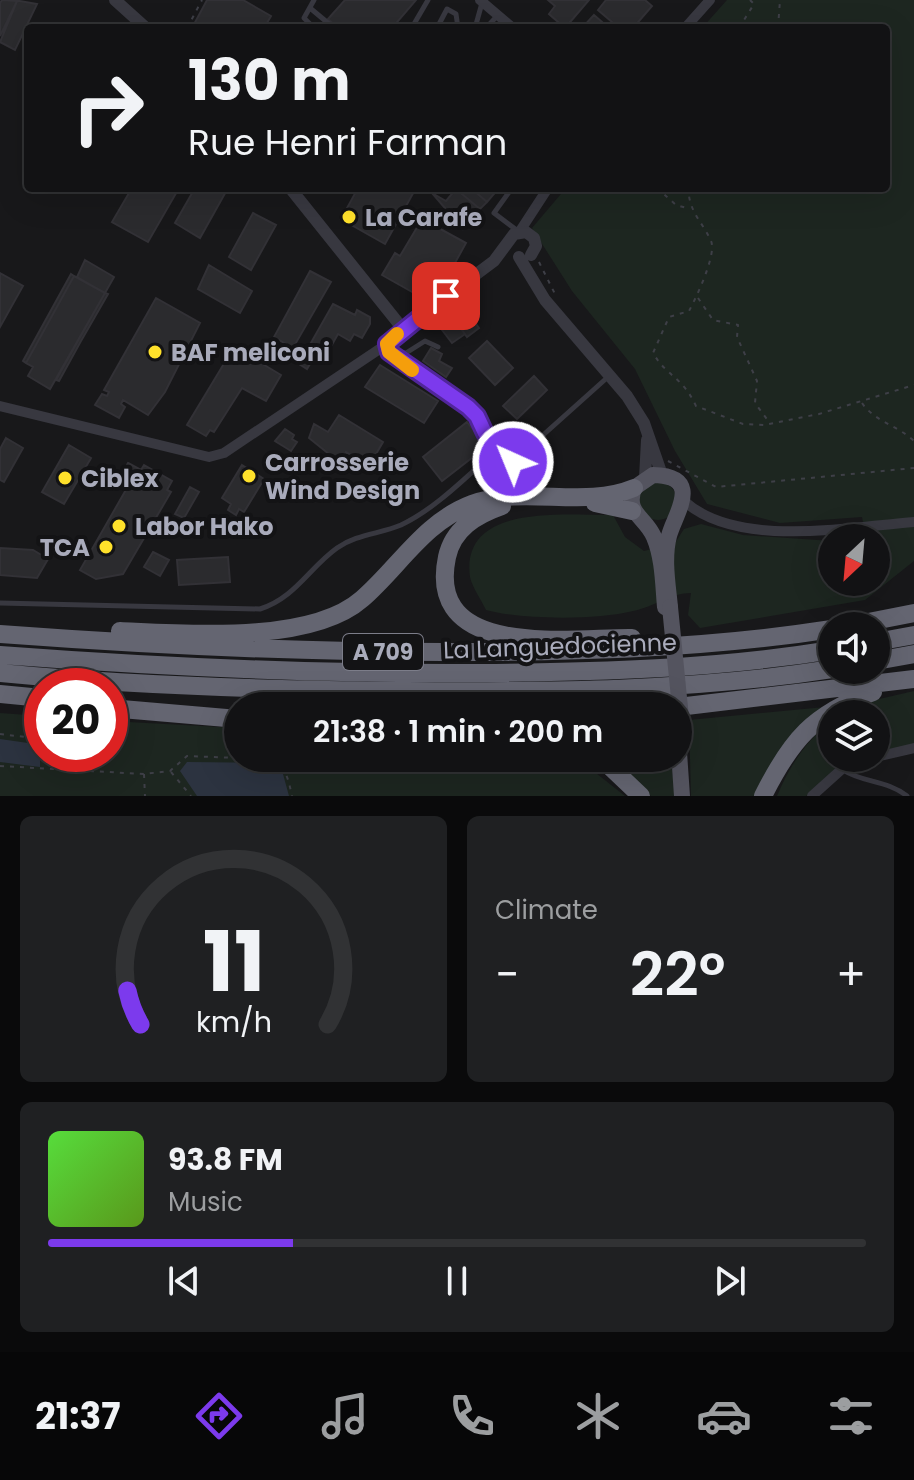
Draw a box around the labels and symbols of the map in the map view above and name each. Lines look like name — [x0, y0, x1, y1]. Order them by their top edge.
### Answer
place label: La Carafe — [365, 201, 483, 234]
marker: La Carafe — [340, 208, 358, 226]
pin — [412, 262, 480, 330]
place label: BAF meliconi — [171, 336, 330, 369]
marker: BAF meliconi — [146, 343, 164, 361]
position arrow — [471, 420, 555, 504]
place label: Carrosserie Wind Design — [265, 446, 420, 507]
place label: Ciblex — [81, 462, 160, 495]
marker: Carrosserie Wind Design — [240, 467, 258, 485]
marker: Ciblex — [56, 469, 74, 487]
place label: Labor Hako — [135, 510, 274, 543]
marker: Labor Hako — [110, 517, 128, 535]
north arrow — [818, 524, 890, 596]
place label: TCA — [40, 531, 90, 564]
marker: TCA — [97, 538, 115, 556]
street label: La Languedocienne — [443, 625, 677, 667]
road number: A 709 — [343, 634, 423, 670]
speed limit sign: 20 — [24, 668, 128, 772]

